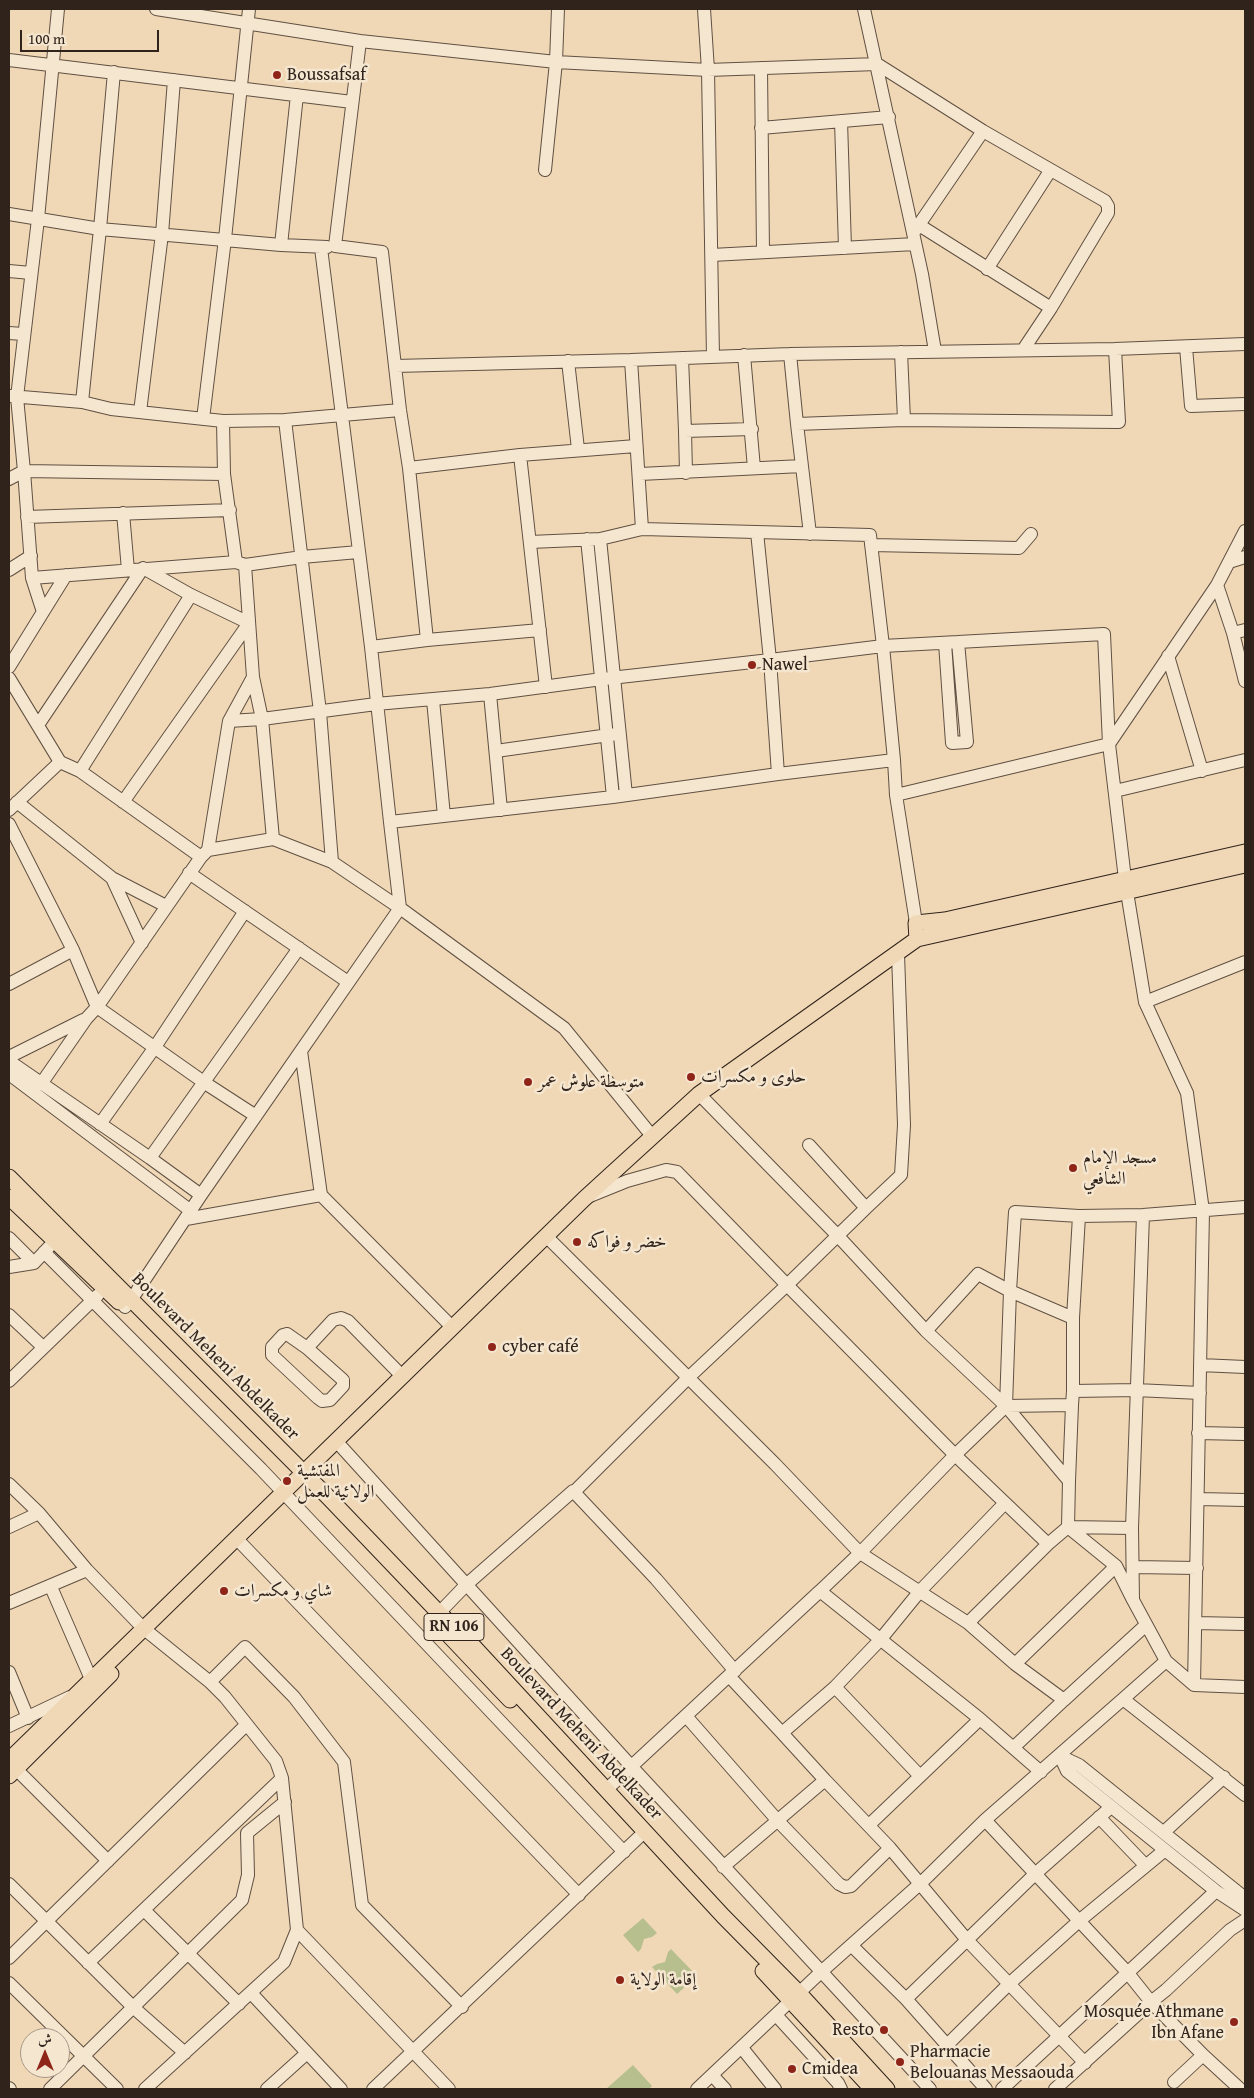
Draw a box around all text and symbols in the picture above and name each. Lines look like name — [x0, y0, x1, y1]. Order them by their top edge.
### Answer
scale bar — [22, 20, 161, 52]
text: 100 m — [28, 28, 65, 49]
place label: Boussafsaf — [287, 64, 366, 86]
marker: Boussafsaf — [271, 69, 283, 81]
place label: Nawel — [762, 654, 808, 676]
marker: Nawel — [746, 659, 758, 671]
place label: حلوى و مكسرات — [701, 1066, 806, 1088]
place label: متوسطة علوش عمر — [538, 1071, 645, 1093]
marker: حلوى و مكسرات — [685, 1071, 697, 1083]
marker: متوسطة علوش عمر — [522, 1076, 534, 1088]
place label: مسجد الإمام الشافعي — [1083, 1147, 1157, 1190]
marker: مسجد الإمام الشافعي — [1067, 1162, 1079, 1174]
place label: خضر و فواكه — [587, 1231, 667, 1253]
marker: خضر و فواكه — [571, 1236, 583, 1248]
street label: Boulevard Meheni Abdelkader — [127, 1269, 303, 1445]
place label: cyber café — [502, 1336, 579, 1358]
marker: cyber café — [486, 1341, 498, 1353]
place label: المفتشية الولائية للعمل — [297, 1460, 374, 1502]
marker: المفتشية الولائية للعمل — [281, 1475, 293, 1487]
place label: شاي و مكسرات — [234, 1580, 332, 1602]
marker: شاي و مكسرات — [218, 1585, 230, 1597]
road number: RN 106 — [424, 1614, 484, 1640]
street label: Boulevard Meheni Abdelkader — [495, 1643, 667, 1825]
place label: إقامة الولاية — [630, 1969, 696, 1991]
marker: إقامة الولاية — [614, 1974, 626, 1986]
place label: Mosquée Athmane Ibn Afane — [1084, 2001, 1224, 2044]
marker: Mosquée Athmane Ibn Afane — [1228, 2016, 1240, 2028]
place label: Resto — [833, 2019, 874, 2041]
marker: Resto — [878, 2024, 890, 2036]
north arrow — [20, 2028, 70, 2078]
text: ش — [38, 2029, 52, 2049]
place label: Pharmacie Belouanas Messaouda — [910, 2041, 1074, 2084]
marker: Pharmacie Belouanas Messaouda — [894, 2056, 906, 2068]
place label: Cmidea — [802, 2058, 858, 2080]
marker: Cmidea — [786, 2063, 798, 2075]

